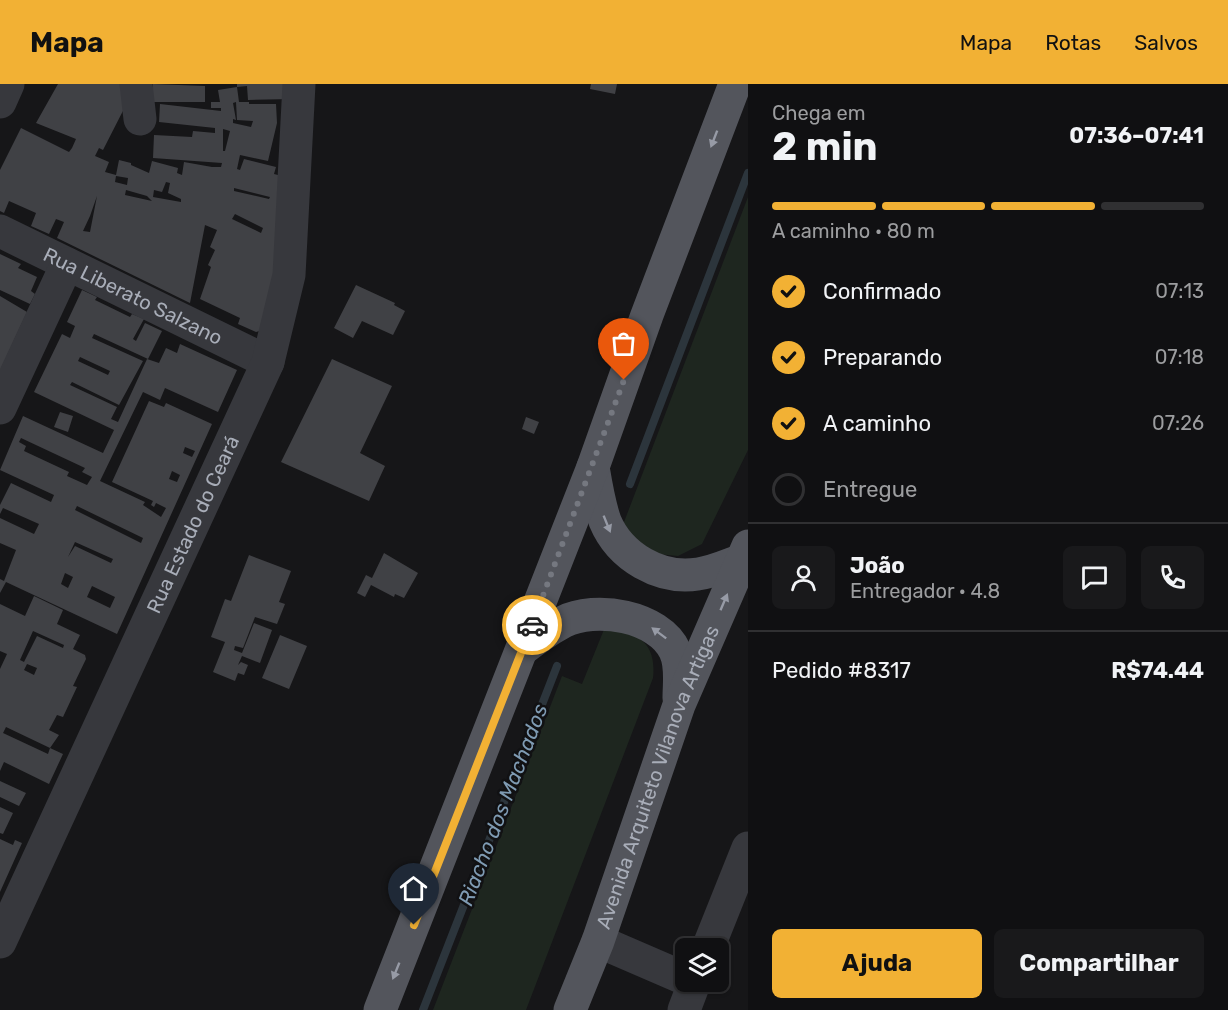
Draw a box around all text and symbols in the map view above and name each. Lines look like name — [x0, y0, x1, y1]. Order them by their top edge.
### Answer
text: Mapa — [30, 26, 104, 59]
text: Mapa — [960, 30, 1012, 55]
text: Rotas — [1045, 30, 1101, 55]
text: Salvos — [1134, 30, 1198, 55]
text: Chega em — [772, 101, 866, 125]
text: 07:36–07:41 — [1069, 122, 1204, 149]
text: 2 min — [772, 124, 878, 170]
one-way arrow — [709, 130, 718, 148]
text: A caminho · 80 m — [772, 219, 935, 243]
street label: Rua Liberato Salzano — [40, 242, 226, 350]
icon: check — [772, 275, 805, 308]
text: Confirmado — [823, 278, 941, 305]
text: 07:13 — [1155, 279, 1204, 303]
pin — [598, 318, 649, 380]
icon: bag — [607, 327, 640, 360]
icon: check — [772, 341, 805, 374]
text: Preparando — [823, 344, 942, 371]
text: 07:18 — [1155, 345, 1204, 369]
icon: check — [772, 407, 805, 440]
text: A caminho — [823, 410, 931, 437]
text: 07:26 — [1152, 411, 1204, 435]
street label: Rua Estado do Ceará — [142, 432, 244, 617]
text: Entregue — [823, 476, 917, 503]
one-way arrow — [603, 515, 612, 533]
button: person — [772, 546, 835, 609]
button: chat — [1063, 546, 1126, 609]
button: phone — [1141, 546, 1204, 609]
text: João — [850, 552, 905, 579]
text: Entregador · 4.8 — [850, 579, 1000, 603]
one-way arrow — [719, 592, 729, 610]
courier — [502, 595, 562, 655]
icon: car — [516, 609, 549, 642]
street label: Avenida Arquiteto Vilanova Artigas — [591, 622, 724, 932]
one-way arrow — [651, 627, 667, 640]
text: Pedido #8317 — [772, 657, 911, 684]
text: R$74.44 — [1111, 657, 1204, 684]
water label: Riacho dos Machados — [452, 700, 553, 909]
pin — [388, 863, 439, 925]
icon: home — [397, 872, 430, 905]
button: Ajuda — [772, 929, 982, 998]
button: Compartilhar — [994, 929, 1204, 998]
map controls — [675, 938, 729, 992]
button: layers — [675, 938, 729, 992]
one-way arrow — [390, 963, 400, 981]

